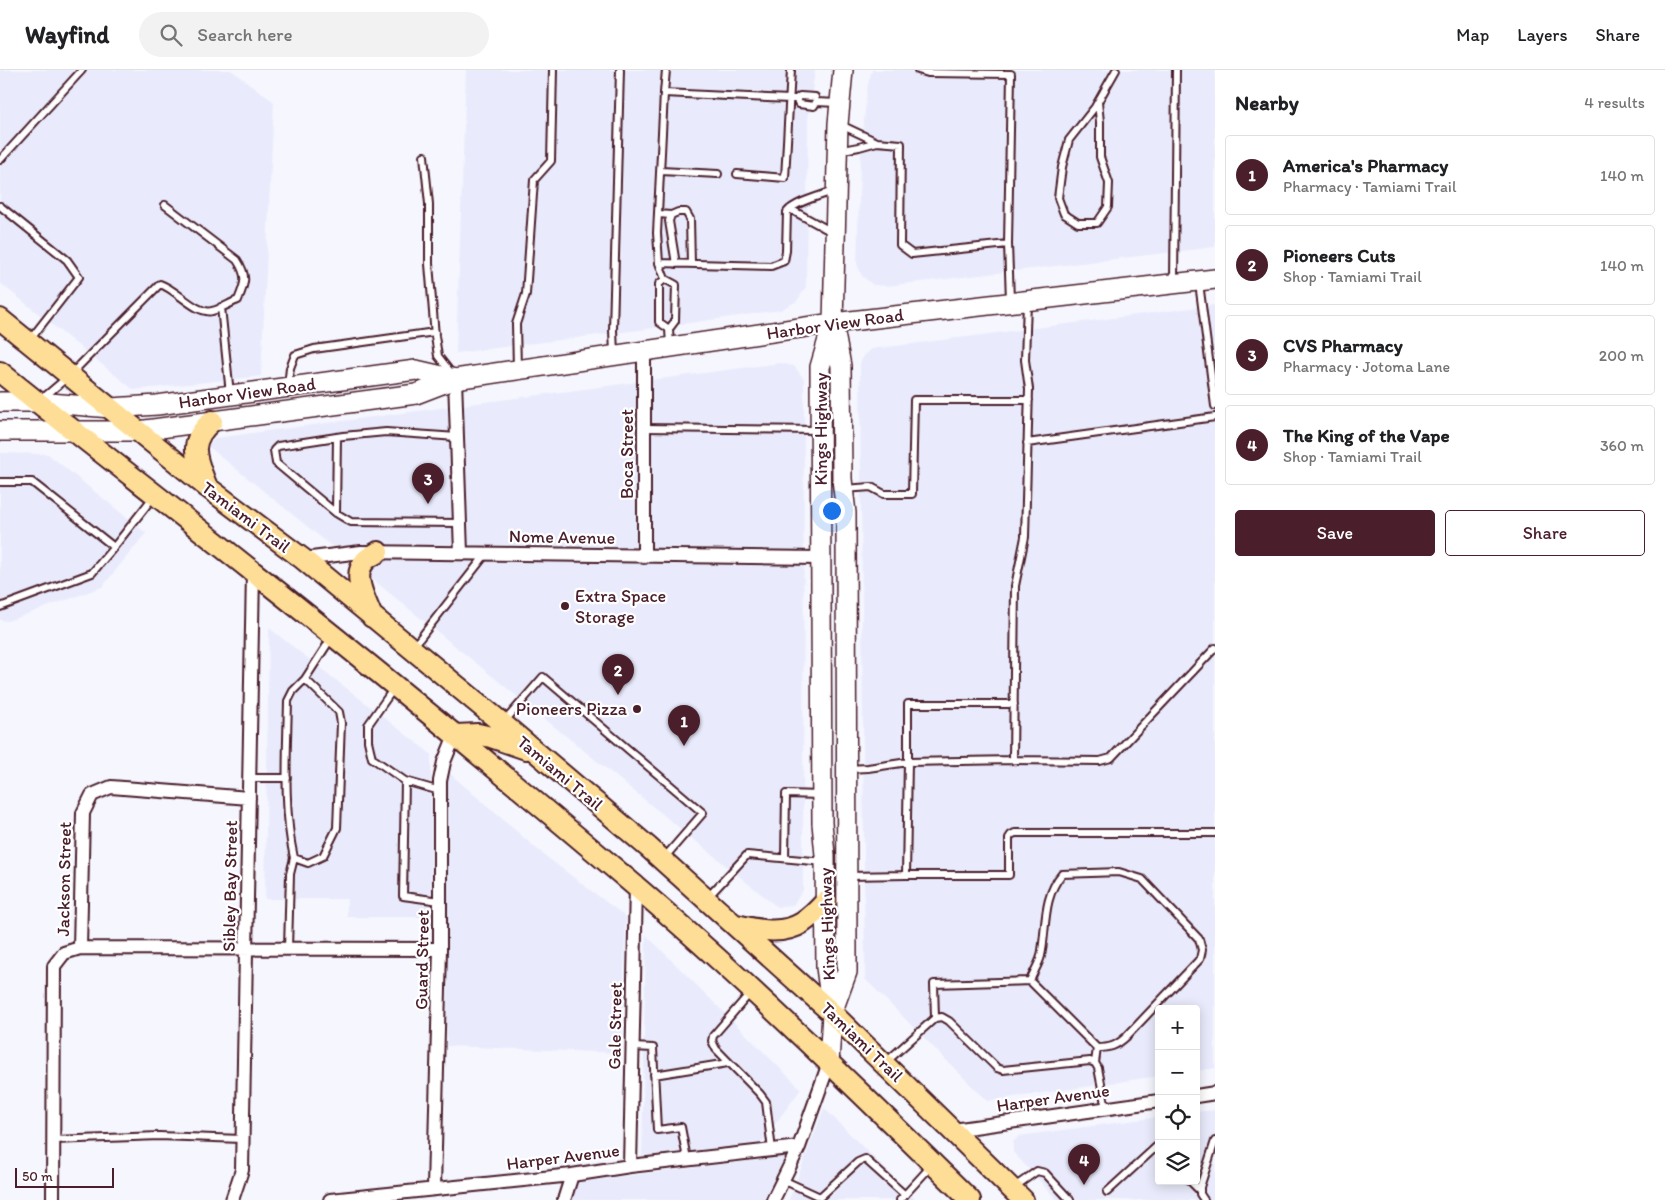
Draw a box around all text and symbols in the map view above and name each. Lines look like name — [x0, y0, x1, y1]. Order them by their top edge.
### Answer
search box — [139, 12, 489, 57]
text: Wayfind — [25, 20, 109, 49]
icon: search — [157, 21, 185, 49]
text: Search here — [197, 23, 293, 46]
text: Map — [1456, 24, 1489, 46]
text: Layers — [1517, 24, 1567, 46]
text: Share — [1595, 24, 1640, 46]
text: Nearby — [1235, 90, 1299, 115]
text: 4 results — [1584, 93, 1645, 112]
text: America's Pharmacy — [1283, 154, 1448, 177]
text: 1 — [1248, 166, 1256, 185]
text: 140 m — [1600, 166, 1644, 185]
text: Pharmacy · Tamiami Trail — [1283, 177, 1456, 196]
text: Pioneers Cuts — [1283, 244, 1396, 267]
text: 2 — [1248, 256, 1256, 275]
text: 140 m — [1600, 256, 1644, 275]
text: Shop · Tamiami Trail — [1283, 267, 1422, 286]
street label: Harbor View Road — [765, 303, 905, 344]
text: CVS Pharmacy — [1283, 334, 1403, 357]
text: 3 — [1248, 346, 1256, 365]
text: 200 m — [1599, 346, 1644, 365]
text: Pharmacy · Jotoma Lane — [1283, 357, 1450, 376]
street label: Harbor View Road — [177, 372, 317, 413]
street label: Kings Highway — [810, 372, 832, 486]
street label: Boca Street — [616, 409, 638, 499]
text: The King of the Vape — [1283, 424, 1450, 447]
text: 4 — [1247, 436, 1257, 455]
text: 360 m — [1600, 436, 1644, 455]
text: Shop · Tamiami Trail — [1283, 447, 1422, 466]
pin: 3 — [412, 463, 444, 504]
street label: Tamiami Trail — [197, 476, 295, 558]
your location — [819, 498, 845, 524]
button: Save — [1235, 510, 1435, 556]
button: Share — [1445, 510, 1645, 556]
street label: Nome Avenue — [509, 525, 615, 549]
place label: Extra Space Storage — [575, 585, 666, 628]
marker: Extra Space Storage — [559, 600, 571, 612]
pin: 2 — [602, 654, 634, 695]
place label: Pioneers Pizza — [516, 698, 628, 720]
marker: Pioneers Pizza — [631, 703, 643, 715]
pin: 1 — [668, 705, 700, 746]
street label: Tamiami Trail — [512, 731, 608, 815]
street label: Sibley Bay Street — [218, 820, 242, 952]
street label: Jackson Street — [52, 821, 76, 937]
street label: Kings Highway — [814, 867, 840, 981]
street label: Guard Street — [410, 910, 434, 1010]
street label: Gale Street — [603, 982, 627, 1070]
street label: Tamiami Trail — [816, 997, 908, 1087]
map controls — [1155, 1005, 1200, 1185]
button: + — [1155, 1005, 1200, 1050]
button: − — [1155, 1050, 1200, 1095]
street label: Harper Avenue — [995, 1079, 1111, 1117]
button: locate — [1155, 1095, 1200, 1140]
street label: Harper Avenue — [505, 1139, 621, 1175]
button: layers — [1155, 1140, 1200, 1185]
pin: 4 — [1068, 1144, 1100, 1185]
scale bar — [15, 1165, 114, 1188]
text: 50 m — [22, 1168, 53, 1185]

